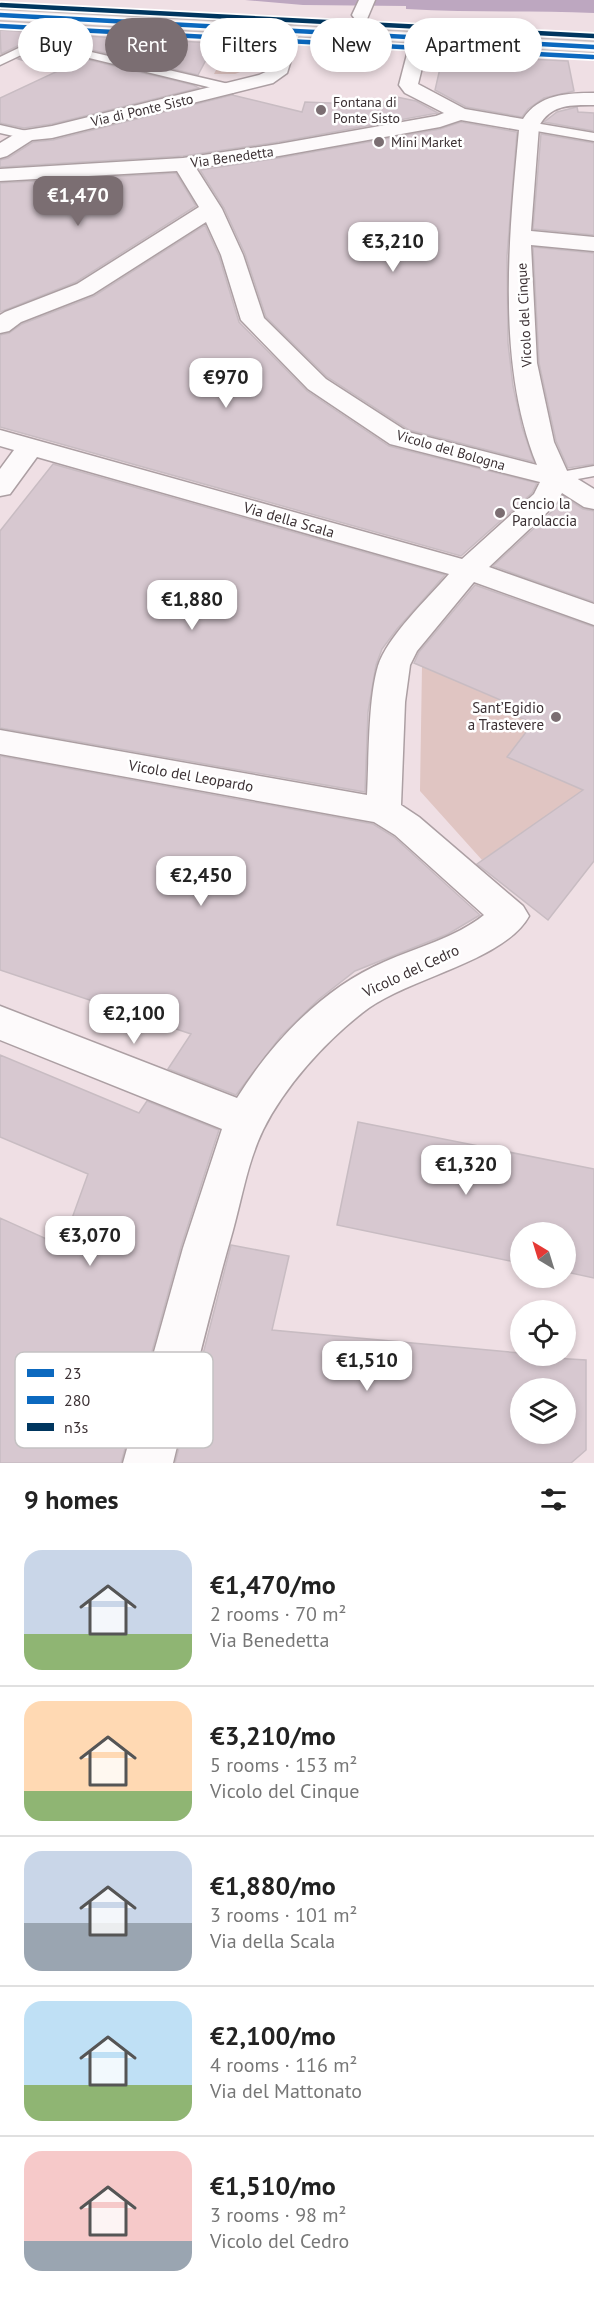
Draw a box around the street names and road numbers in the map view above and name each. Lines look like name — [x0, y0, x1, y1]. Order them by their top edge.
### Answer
street label: Via di Ponte Sisto — [88, 89, 195, 131]
street label: Via Benedetta — [188, 142, 275, 172]
street label: Vicolo del Cinque — [512, 262, 536, 369]
street label: Vicolo del Bologna — [394, 426, 508, 474]
street label: Via della Scala — [240, 497, 337, 542]
street label: Vicolo del Leopardo — [126, 755, 255, 796]
street label: Vicolo del Cedro — [359, 940, 462, 1002]

